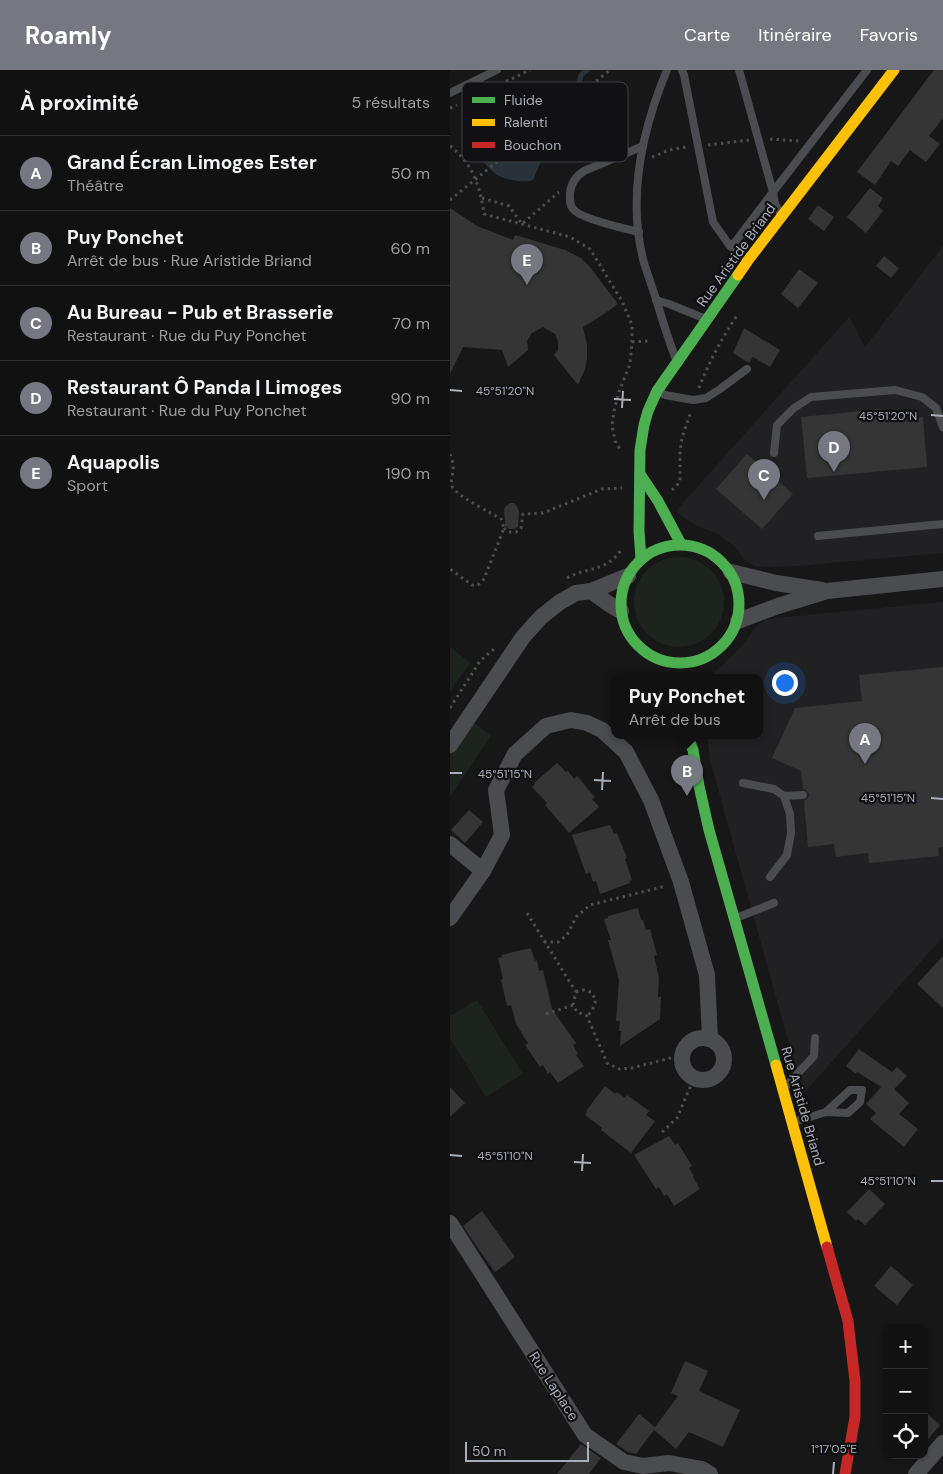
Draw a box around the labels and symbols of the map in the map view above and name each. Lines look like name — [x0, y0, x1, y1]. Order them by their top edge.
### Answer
legend — [462, 82, 628, 162]
text: Fluide — [504, 91, 543, 109]
text: Ralenti — [504, 113, 548, 131]
text: Bouchon — [504, 136, 561, 154]
street label: Rue Aristide Briand — [692, 200, 780, 310]
pin: E — [511, 244, 543, 285]
text: 45°51'20"N — [476, 383, 534, 399]
text: 45°51'20"N — [859, 408, 917, 424]
pin: D — [818, 431, 850, 472]
pin: C — [748, 459, 780, 500]
your location — [772, 670, 798, 696]
pin: A — [849, 723, 881, 764]
pin: B — [671, 755, 703, 796]
text: 45°51'15"N — [478, 766, 532, 782]
text: 45°51'15"N — [861, 790, 915, 806]
street label: Rue Aristide Briand — [777, 1044, 829, 1168]
text: 45°51'10"N — [477, 1148, 533, 1164]
text: 45°51'10"N — [860, 1173, 916, 1189]
street label: Rue Laplace — [525, 1348, 583, 1424]
scale bar — [465, 1439, 589, 1462]
text: 1°17'05"E — [811, 1441, 857, 1457]

